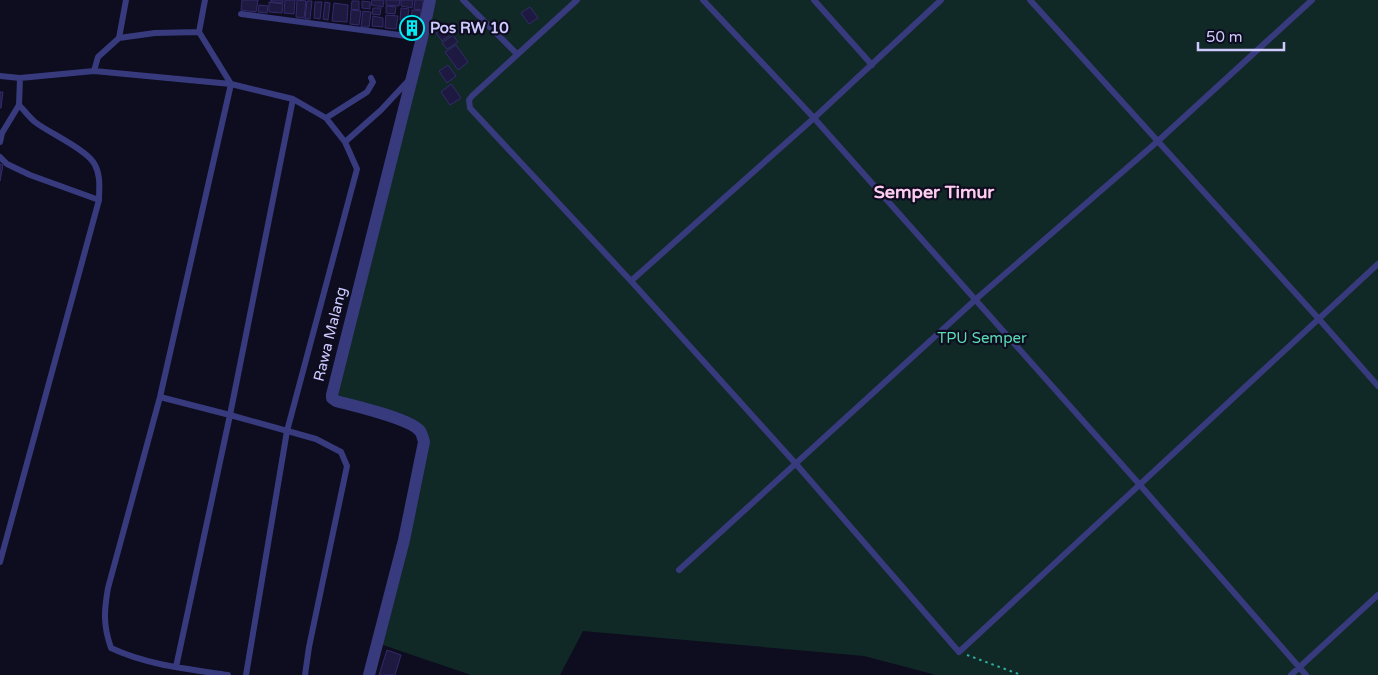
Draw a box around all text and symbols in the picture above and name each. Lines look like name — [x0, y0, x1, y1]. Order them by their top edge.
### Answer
building icon: Pos RW 10 — [399, 15, 425, 41]
place label: Pos RW 10 — [430, 19, 509, 37]
scale bar — [1198, 20, 1284, 52]
text: 50 m — [1206, 28, 1243, 46]
district label: Semper Timur — [874, 181, 995, 203]
street label: Rawa Malang — [310, 285, 350, 383]
park label: TPU Semper — [937, 329, 1027, 347]

